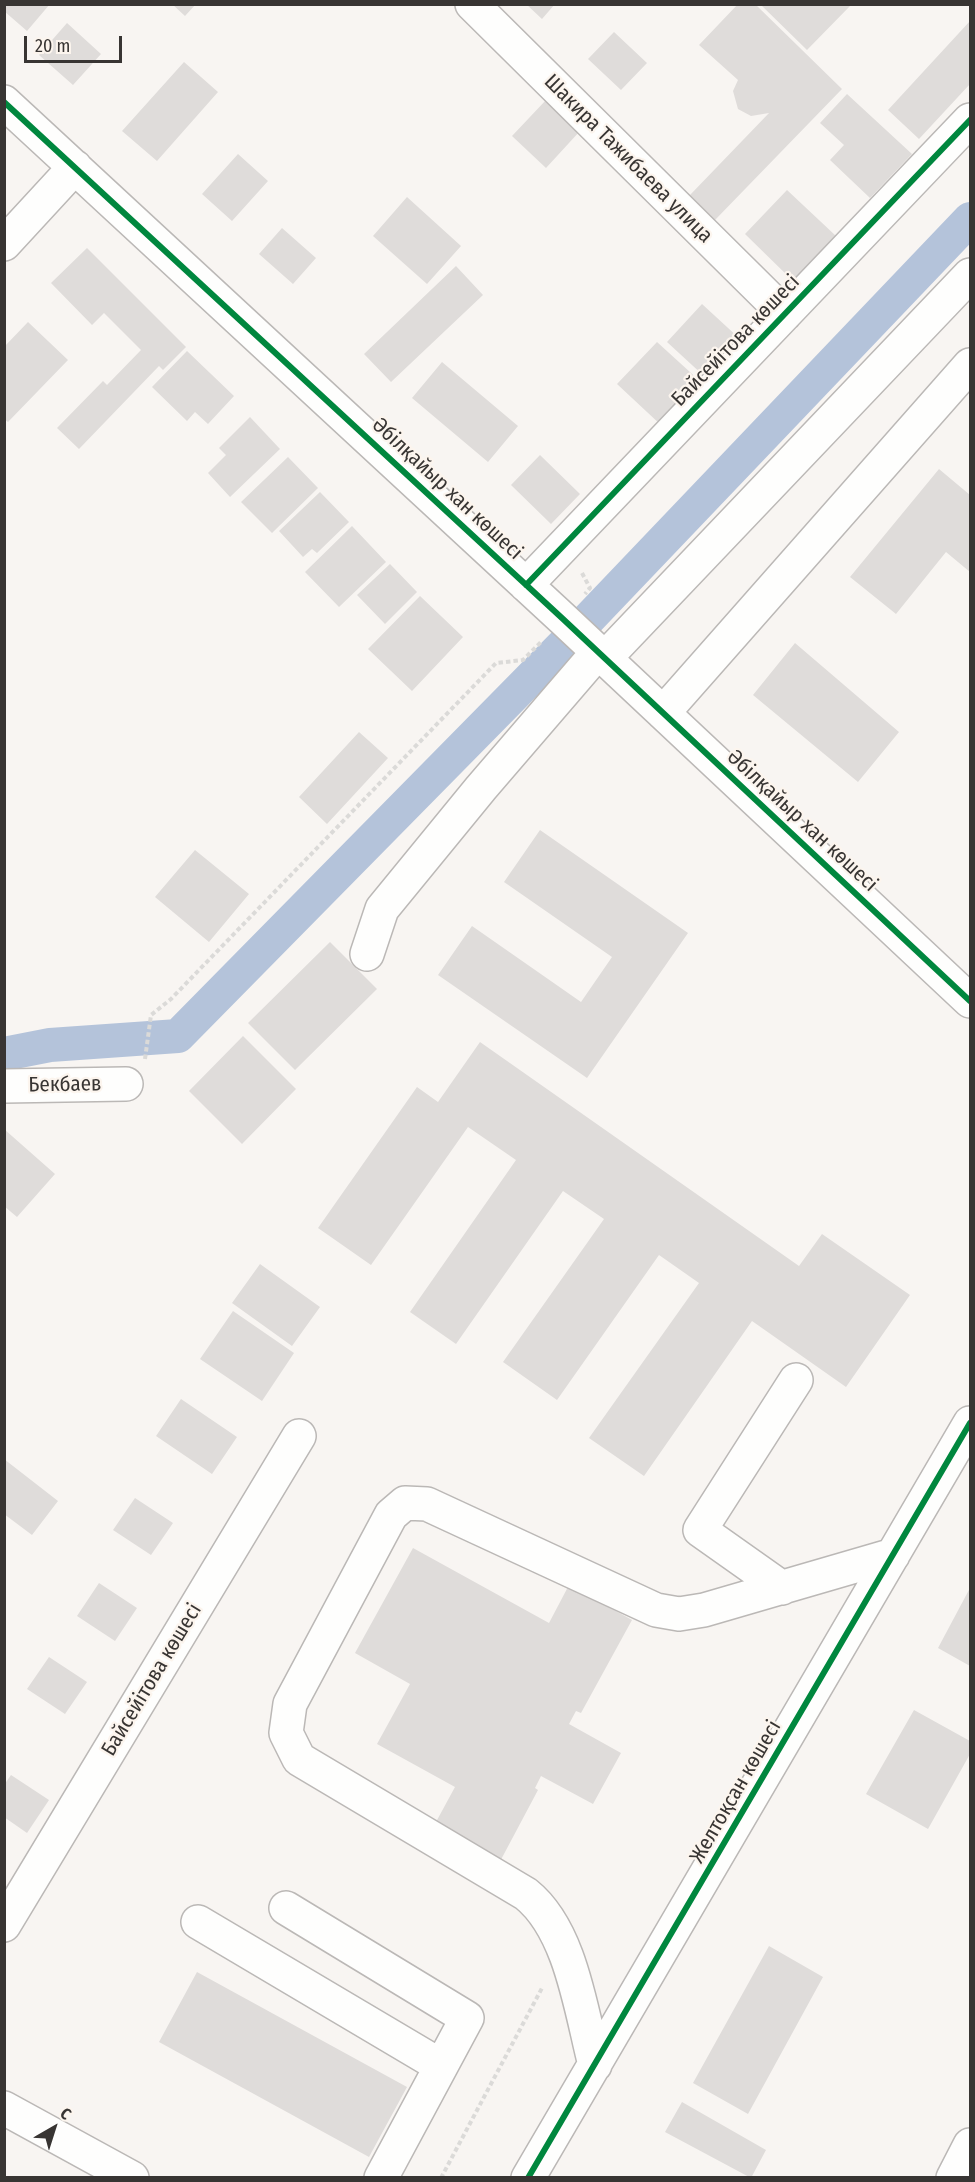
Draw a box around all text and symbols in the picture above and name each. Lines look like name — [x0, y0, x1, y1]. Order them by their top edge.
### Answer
scale bar — [27, 24, 124, 62]
text: 20 m — [35, 35, 70, 57]
street label: Шакира Тажибаева улица — [538, 69, 718, 249]
street label: Байсейітова көшесі — [667, 270, 805, 412]
street label: Әбілқайыр хан көшесі — [367, 413, 527, 565]
street label: Әбілқайыр хан көшесі — [722, 745, 882, 897]
street label: Бекбаев — [28, 1072, 102, 1098]
street label: Байсейітова көшесі — [97, 1599, 207, 1761]
street label: Желтоқсан көшесі — [685, 1716, 787, 1868]
north arrow — [24, 2098, 84, 2158]
text: С — [56, 2104, 75, 2124]

